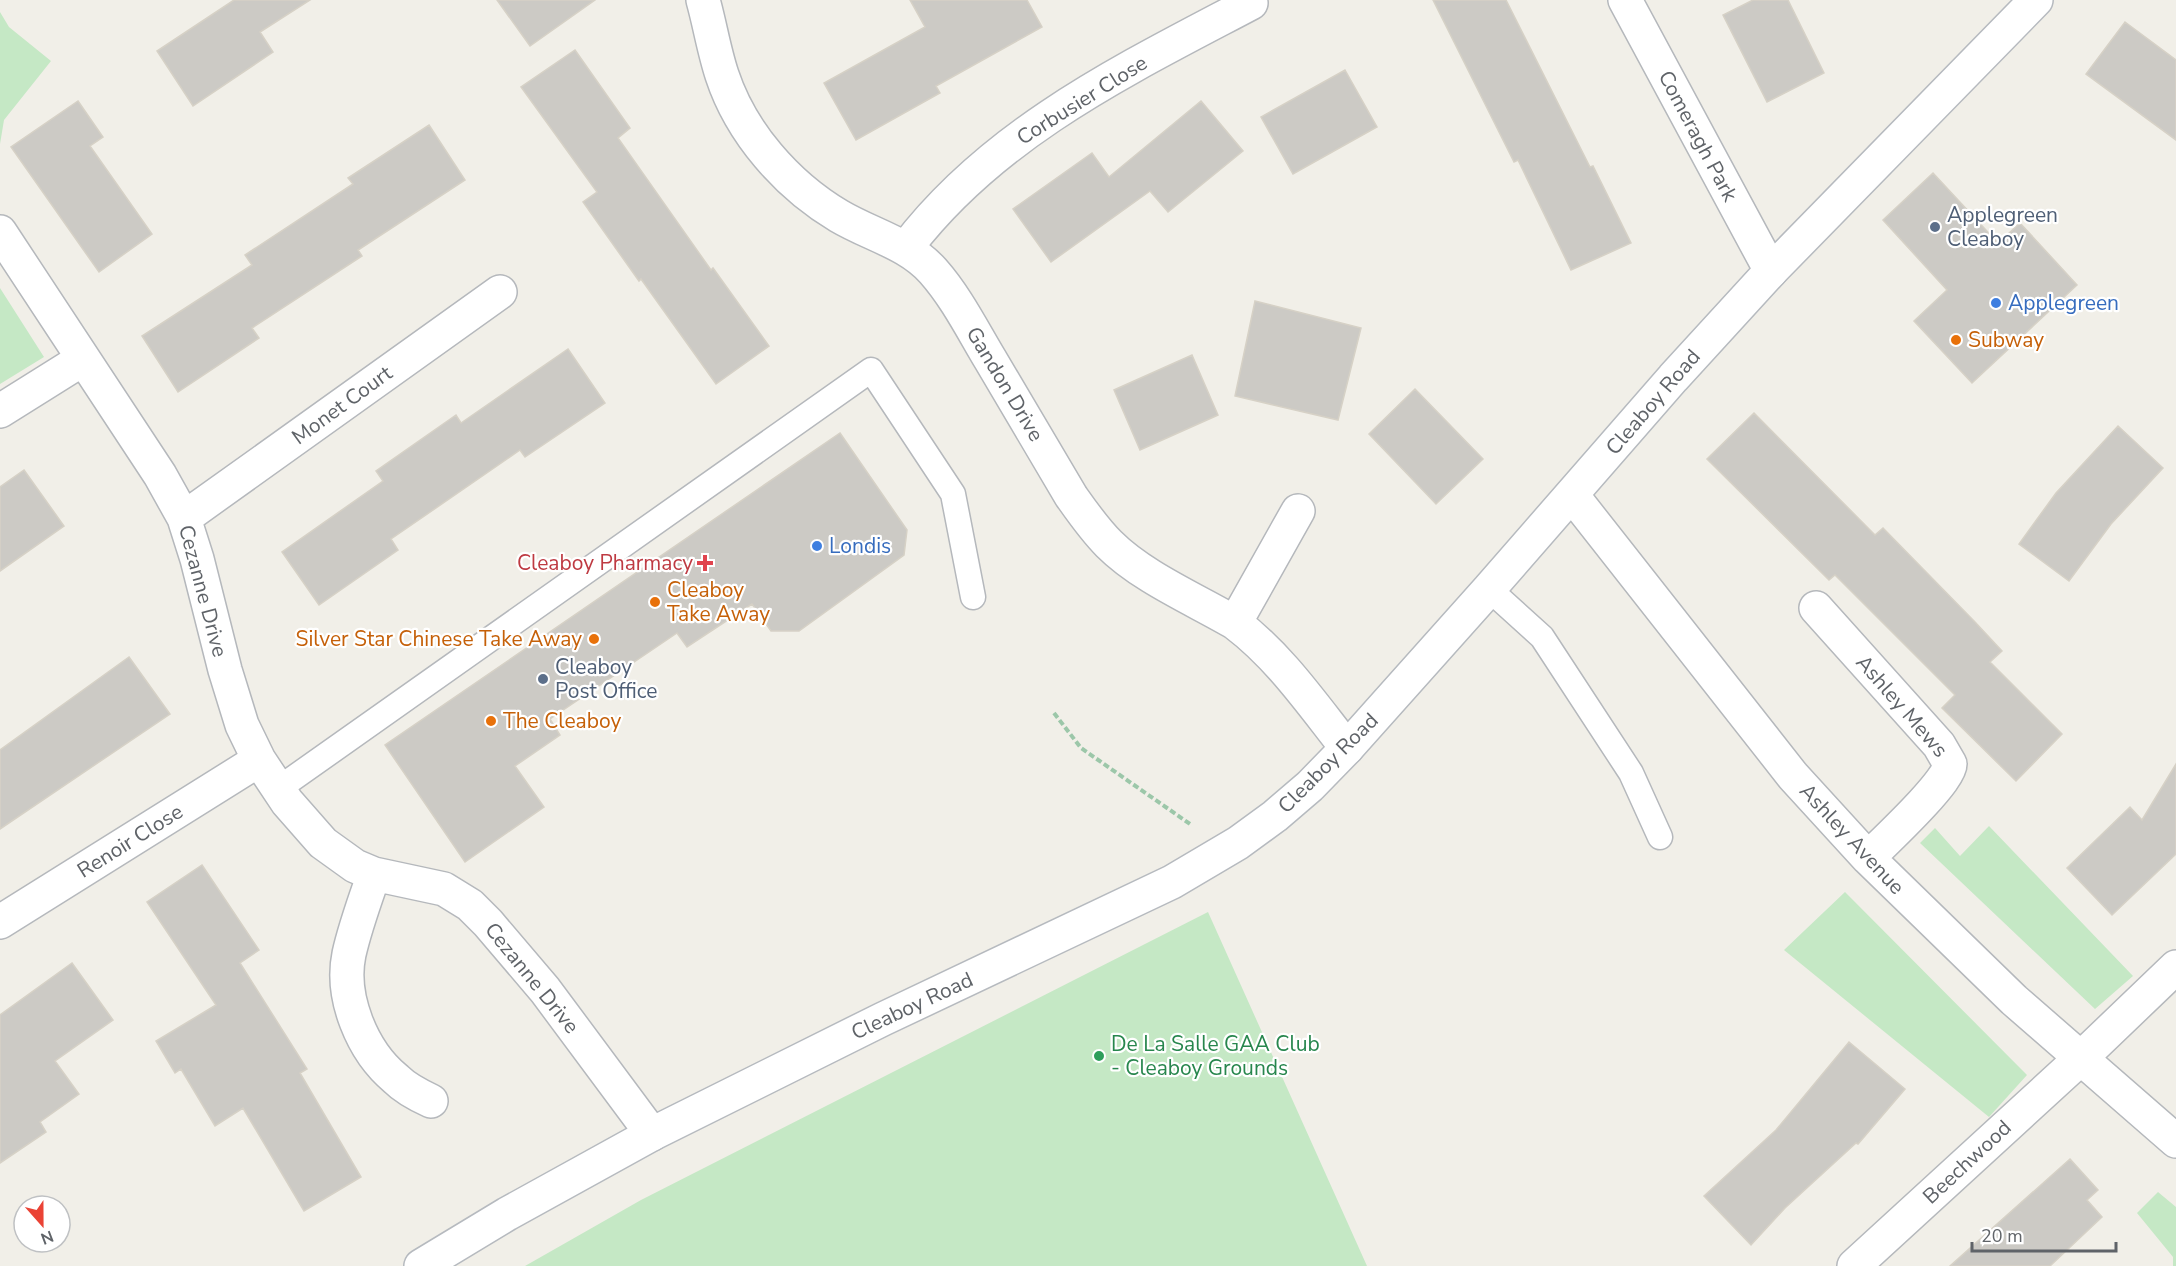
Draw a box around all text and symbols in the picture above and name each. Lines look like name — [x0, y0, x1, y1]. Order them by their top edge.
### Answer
street label: Corbusier Close — [1011, 49, 1153, 151]
street label: Comeragh Park — [1652, 66, 1744, 207]
place label: Applegreen Cleaboy — [1947, 201, 2058, 253]
marker: Applegreen Cleaboy — [1928, 220, 1942, 234]
place label: Applegreen — [2008, 289, 2119, 317]
marker: Applegreen — [1989, 296, 2003, 310]
street label: Gandon Drive — [960, 321, 1050, 447]
place label: Subway — [1968, 326, 2044, 354]
marker: Subway — [1949, 333, 1963, 347]
street label: Cleaboy Road — [1599, 343, 1707, 461]
street label: Monet Court — [286, 359, 398, 451]
street label: Cezanne Drive — [172, 522, 234, 660]
place label: Londis — [829, 532, 891, 560]
marker: Londis — [810, 539, 824, 553]
place label: Cleaboy Pharmacy — [517, 549, 693, 577]
marker: Cleaboy Pharmacy — [698, 556, 712, 570]
place label: Cleaboy Take Away — [667, 576, 770, 628]
marker: Cleaboy Take Away — [648, 595, 662, 609]
place label: Silver Star Chinese Take Away — [296, 625, 582, 653]
marker: Silver Star Chinese Take Away — [587, 632, 601, 646]
street label: Ashley Mews — [1850, 649, 1954, 763]
place label: Cleaboy Post Office — [555, 653, 657, 705]
marker: Cleaboy Post Office — [536, 672, 550, 686]
place label: The Cleaboy — [503, 707, 621, 735]
street label: Cleaboy Road — [1272, 707, 1384, 819]
marker: The Cleaboy — [484, 714, 498, 728]
street label: Ashley Avenue — [1793, 778, 1911, 900]
street label: Renoir Close — [72, 797, 188, 885]
street label: Cezanne Drive — [478, 917, 586, 1039]
street label: Cleaboy Road — [847, 966, 977, 1046]
place label: De La Salle GAA Club - Cleaboy Grounds — [1111, 1030, 1320, 1082]
marker: De La Salle GAA Club - Cleaboy Grounds — [1092, 1049, 1106, 1063]
street label: Beechwood — [1917, 1114, 2017, 1210]
north arrow — [12, 1194, 72, 1254]
scale bar — [1972, 1215, 2116, 1253]
text: 20 m — [1981, 1224, 2023, 1248]
text: N — [37, 1225, 57, 1249]

